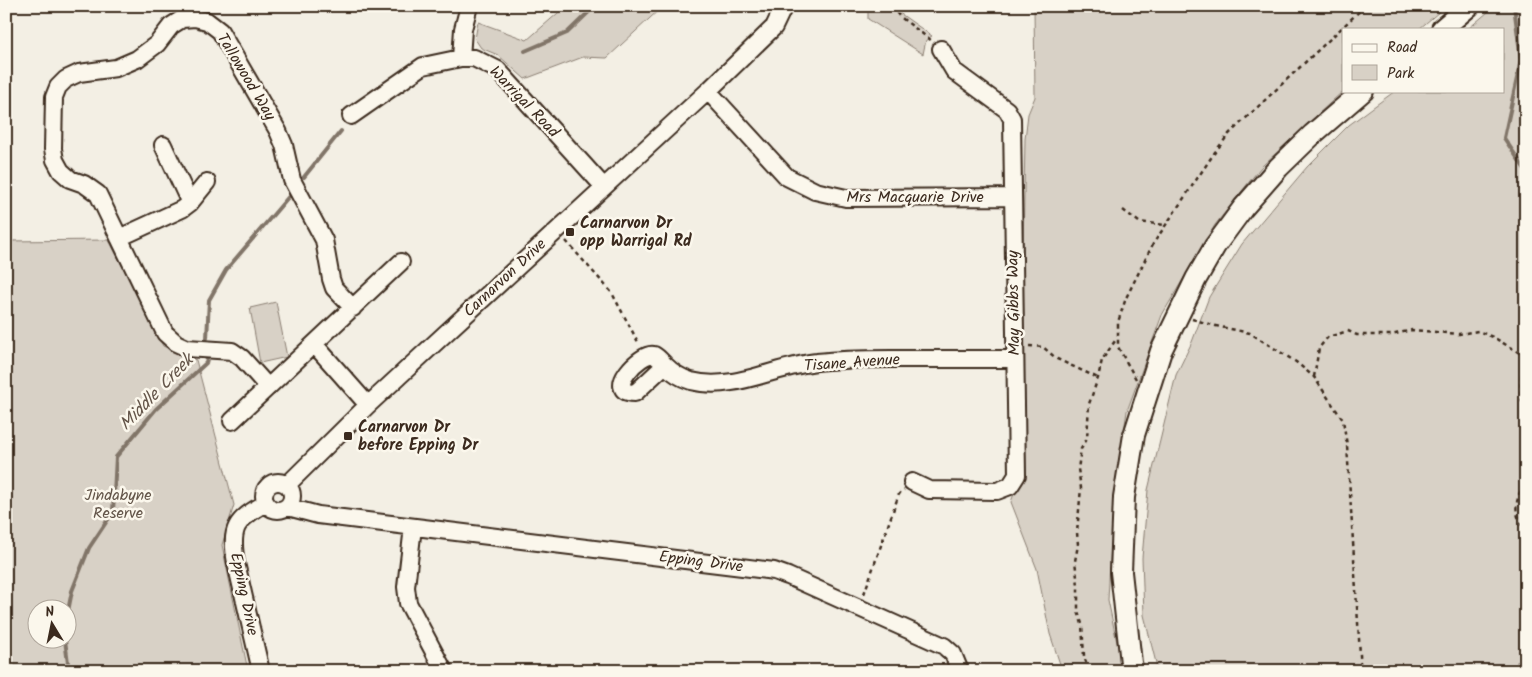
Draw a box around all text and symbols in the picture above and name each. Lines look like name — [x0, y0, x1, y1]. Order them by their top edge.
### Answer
street label: Tallowood Way — [210, 28, 282, 126]
legend — [1342, 28, 1504, 92]
text: Road — [1387, 36, 1418, 60]
street label: Warrigal Road — [483, 60, 566, 144]
text: Park — [1387, 62, 1415, 86]
street label: Mrs Macquarie Drive — [846, 185, 984, 210]
place label: Carnarvon Dr opp Warrigal Rd — [580, 211, 692, 254]
marker: Carnarvon Dr opp Warrigal Rd — [564, 226, 576, 238]
street label: Carnarvon Drive — [458, 233, 552, 323]
street label: May Gibbs Way — [1001, 250, 1027, 356]
water label: Middle Creek — [113, 346, 203, 438]
street label: Tisane Avenue — [803, 347, 901, 379]
place label: Carnarvon Dr before Epping Dr — [358, 415, 479, 458]
marker: Carnarvon Dr before Epping Dr — [342, 430, 354, 442]
park label: Jindabyne Reserve — [85, 483, 151, 526]
street label: Epping Drive — [658, 544, 744, 580]
street label: Epping Drive — [223, 550, 265, 638]
north arrow — [28, 600, 78, 650]
text: N — [44, 601, 56, 624]

